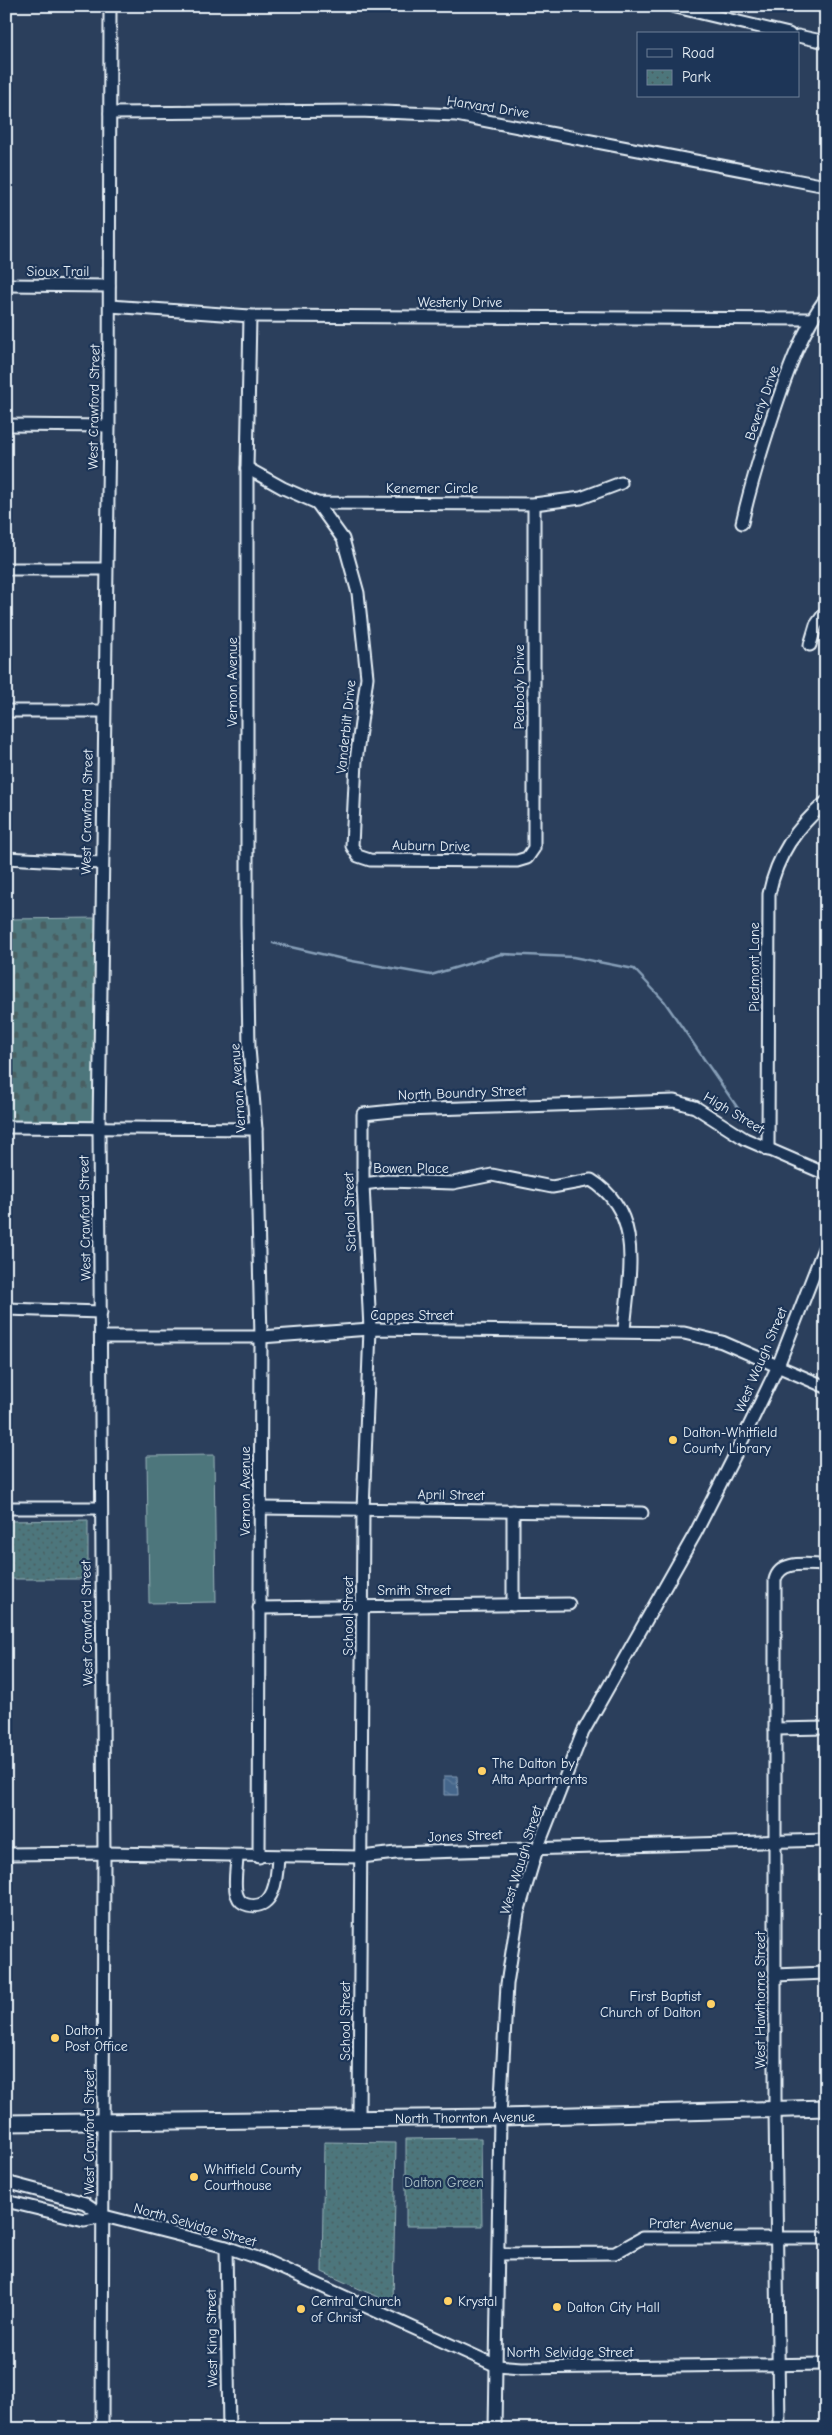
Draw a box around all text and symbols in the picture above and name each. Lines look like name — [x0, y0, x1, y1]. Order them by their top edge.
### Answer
legend — [637, 32, 800, 98]
text: Road — [682, 44, 714, 62]
text: Park — [682, 68, 711, 86]
street label: Harvard Drive — [446, 92, 530, 122]
street label: Sioux Trail — [27, 263, 89, 280]
street label: Westerly Drive — [418, 294, 502, 311]
street label: West Crawford Street — [84, 343, 104, 470]
street label: Beverly Drive — [741, 363, 783, 443]
street label: Kenemer Circle — [386, 480, 478, 497]
street label: Vernon Avenue — [224, 637, 241, 727]
street label: Peabody Drive — [511, 645, 528, 729]
street label: Vanderbilt Drive — [333, 679, 359, 775]
street label: West Crawford Street — [77, 748, 97, 875]
street label: Auburn Drive — [392, 837, 470, 855]
street label: Piedmont Lane — [746, 922, 763, 1012]
street label: Vernon Avenue — [226, 1043, 250, 1133]
street label: North Boundry Street — [398, 1082, 527, 1104]
street label: High Street — [700, 1088, 768, 1138]
street label: West Crawford Street — [75, 1154, 95, 1281]
street label: Bowen Place — [373, 1160, 449, 1177]
street label: School Street — [340, 1171, 360, 1252]
street label: West Waugh Street — [731, 1304, 791, 1415]
street label: Cappes Street — [370, 1307, 455, 1324]
place label: Dalton-Whitfield County Library — [683, 1424, 777, 1457]
marker: Dalton-Whitfield County Library — [667, 1434, 679, 1446]
street label: Vernon Avenue — [237, 1446, 254, 1536]
street label: April Street — [417, 1486, 486, 1504]
street label: West Crawford Street — [77, 1559, 97, 1686]
street label: School Street — [340, 1575, 357, 1656]
street label: Smith Street — [377, 1582, 452, 1599]
place label: The Dalton by Alta Apartments — [492, 1755, 587, 1788]
marker: The Dalton by Alta Apartments — [476, 1765, 488, 1777]
street label: West Waugh Street — [496, 1803, 546, 1916]
street label: Jones Street — [428, 1826, 503, 1846]
street label: West Hawthorne Street — [752, 1930, 769, 2069]
street label: School Street — [337, 1980, 354, 2061]
place label: First Baptist Church of Dalton — [600, 1988, 702, 2021]
marker: First Baptist Church of Dalton — [705, 1998, 717, 2010]
place label: Dalton Post Office — [65, 2022, 128, 2055]
marker: Dalton Post Office — [49, 2032, 61, 2044]
street label: West Crawford Street — [81, 2068, 98, 2195]
street label: North Thornton Avenue — [395, 2108, 535, 2127]
place label: Whitfield County Courthouse — [204, 2161, 302, 2194]
marker: Whitfield County Courthouse — [188, 2171, 200, 2183]
park label: Dalton Green — [404, 2174, 484, 2191]
street label: North Selvidge Street — [132, 2199, 259, 2251]
street label: Prater Avenue — [649, 2215, 733, 2233]
street label: West King Street — [203, 2288, 221, 2387]
place label: Central Church of Christ — [311, 2293, 401, 2326]
place label: Krystal — [458, 2293, 497, 2310]
marker: Krystal — [442, 2295, 454, 2307]
place label: Dalton City Hall — [567, 2299, 660, 2316]
marker: Dalton City Hall — [551, 2301, 563, 2313]
marker: Central Church of Christ — [295, 2303, 307, 2315]
street label: North Selvidge Street — [507, 2344, 634, 2361]

